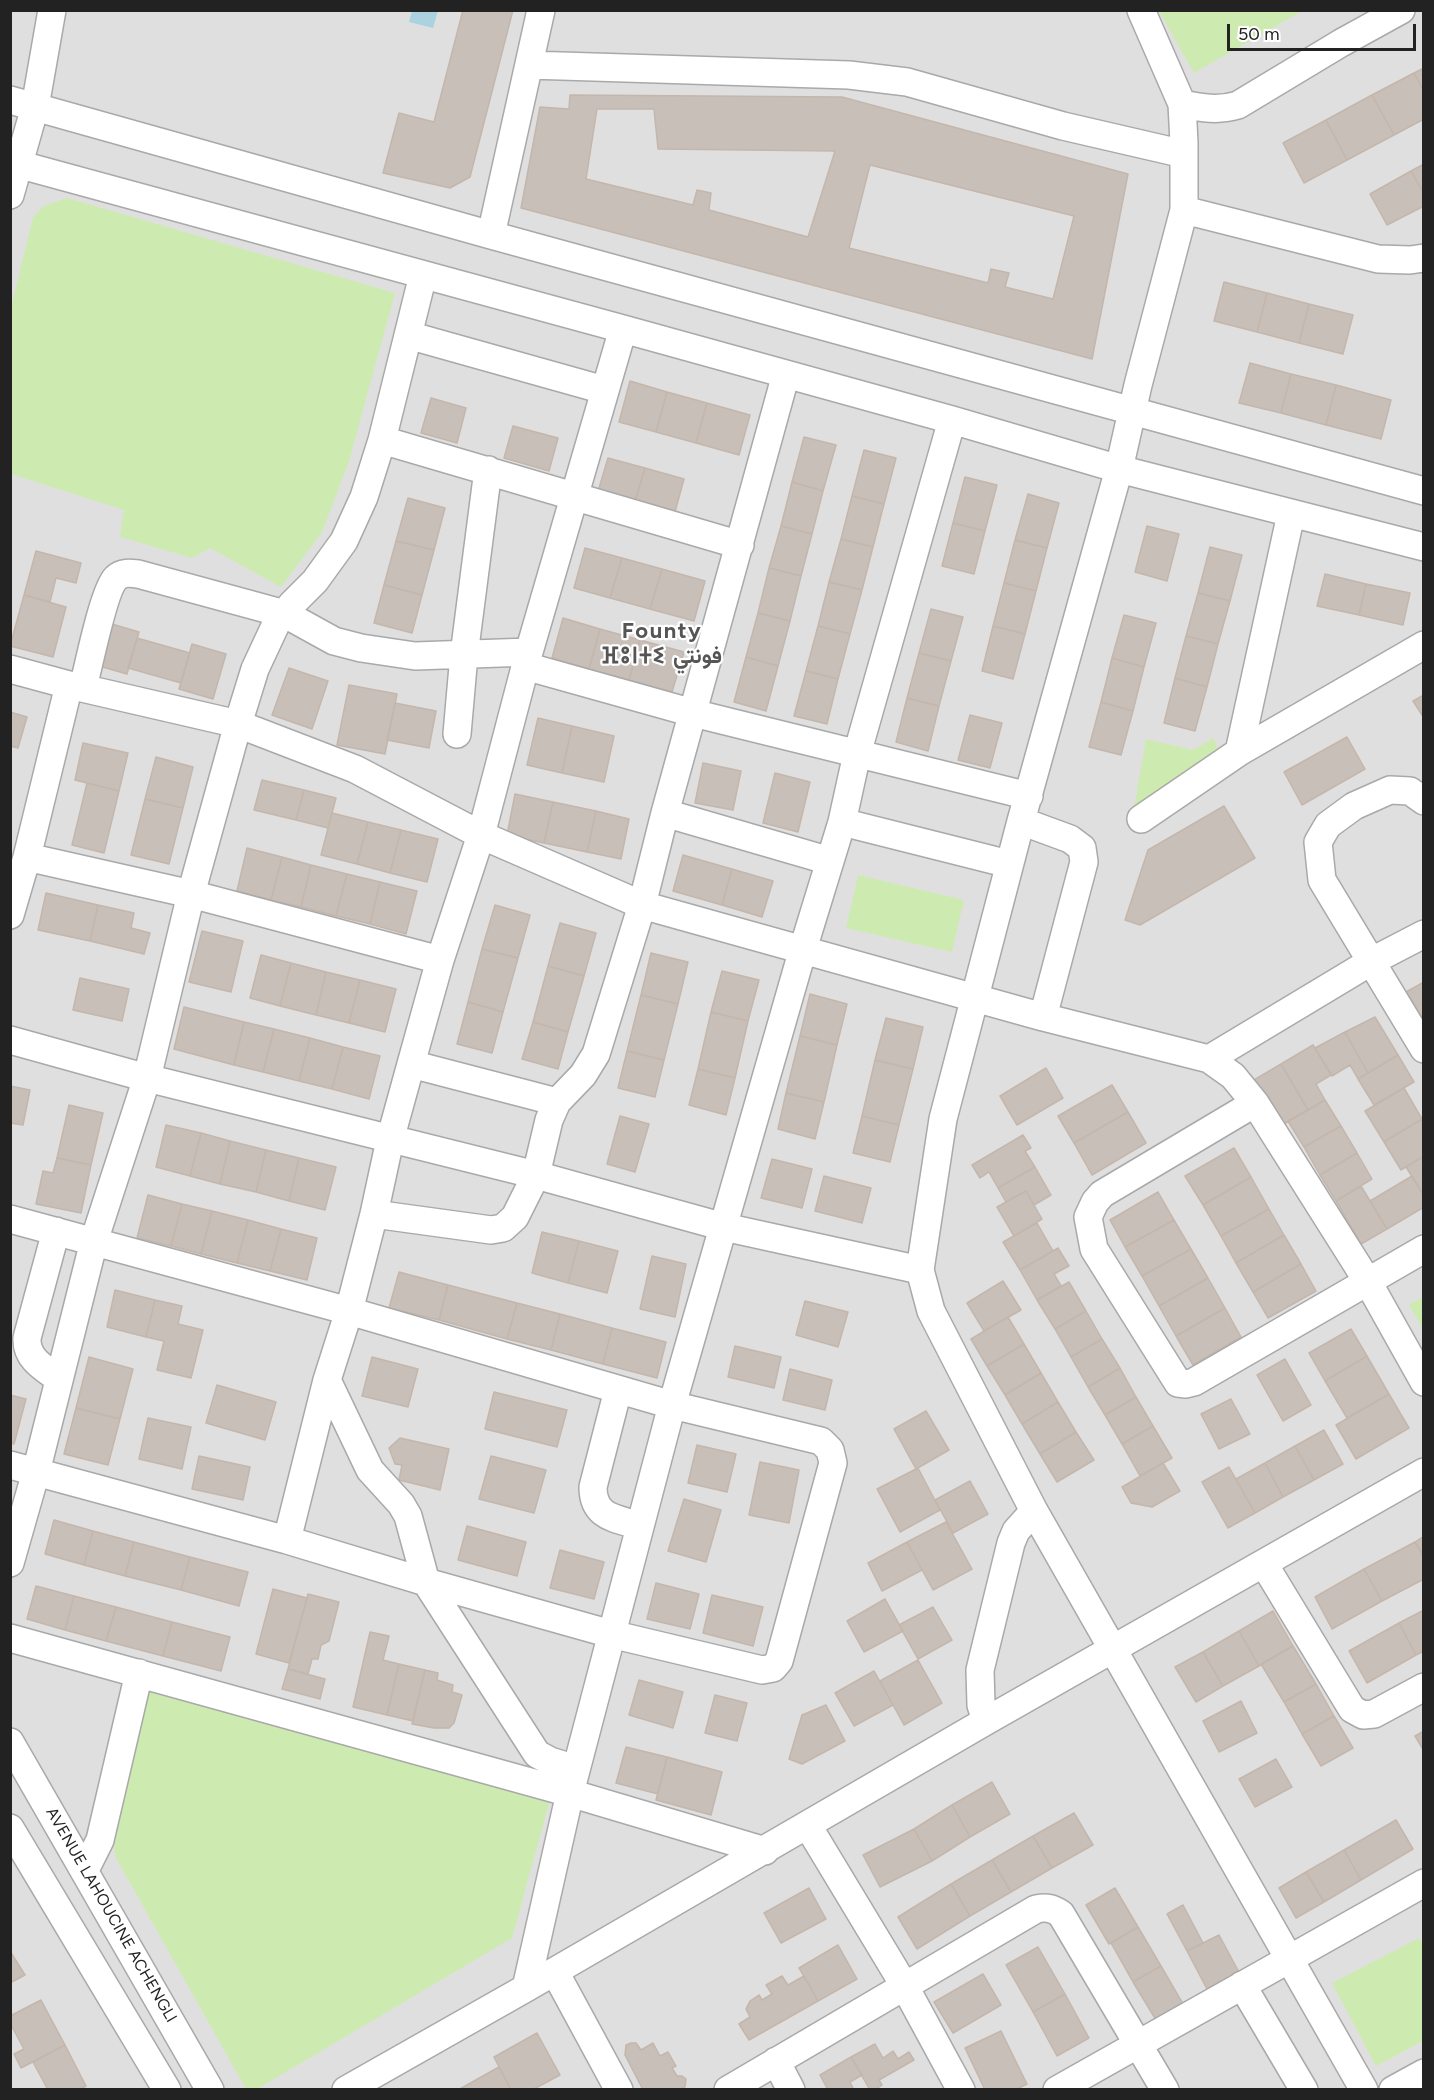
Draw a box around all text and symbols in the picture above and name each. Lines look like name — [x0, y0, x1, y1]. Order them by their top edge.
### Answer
scale bar — [1230, 12, 1419, 50]
text: 50 m — [1238, 23, 1280, 45]
district label: Founty ⴼⵓⵏⵜⵉ فونتي — [606, 619, 718, 670]
street label: AVENUE LAHOUCINE ACHENGLI — [41, 1804, 181, 2026]

